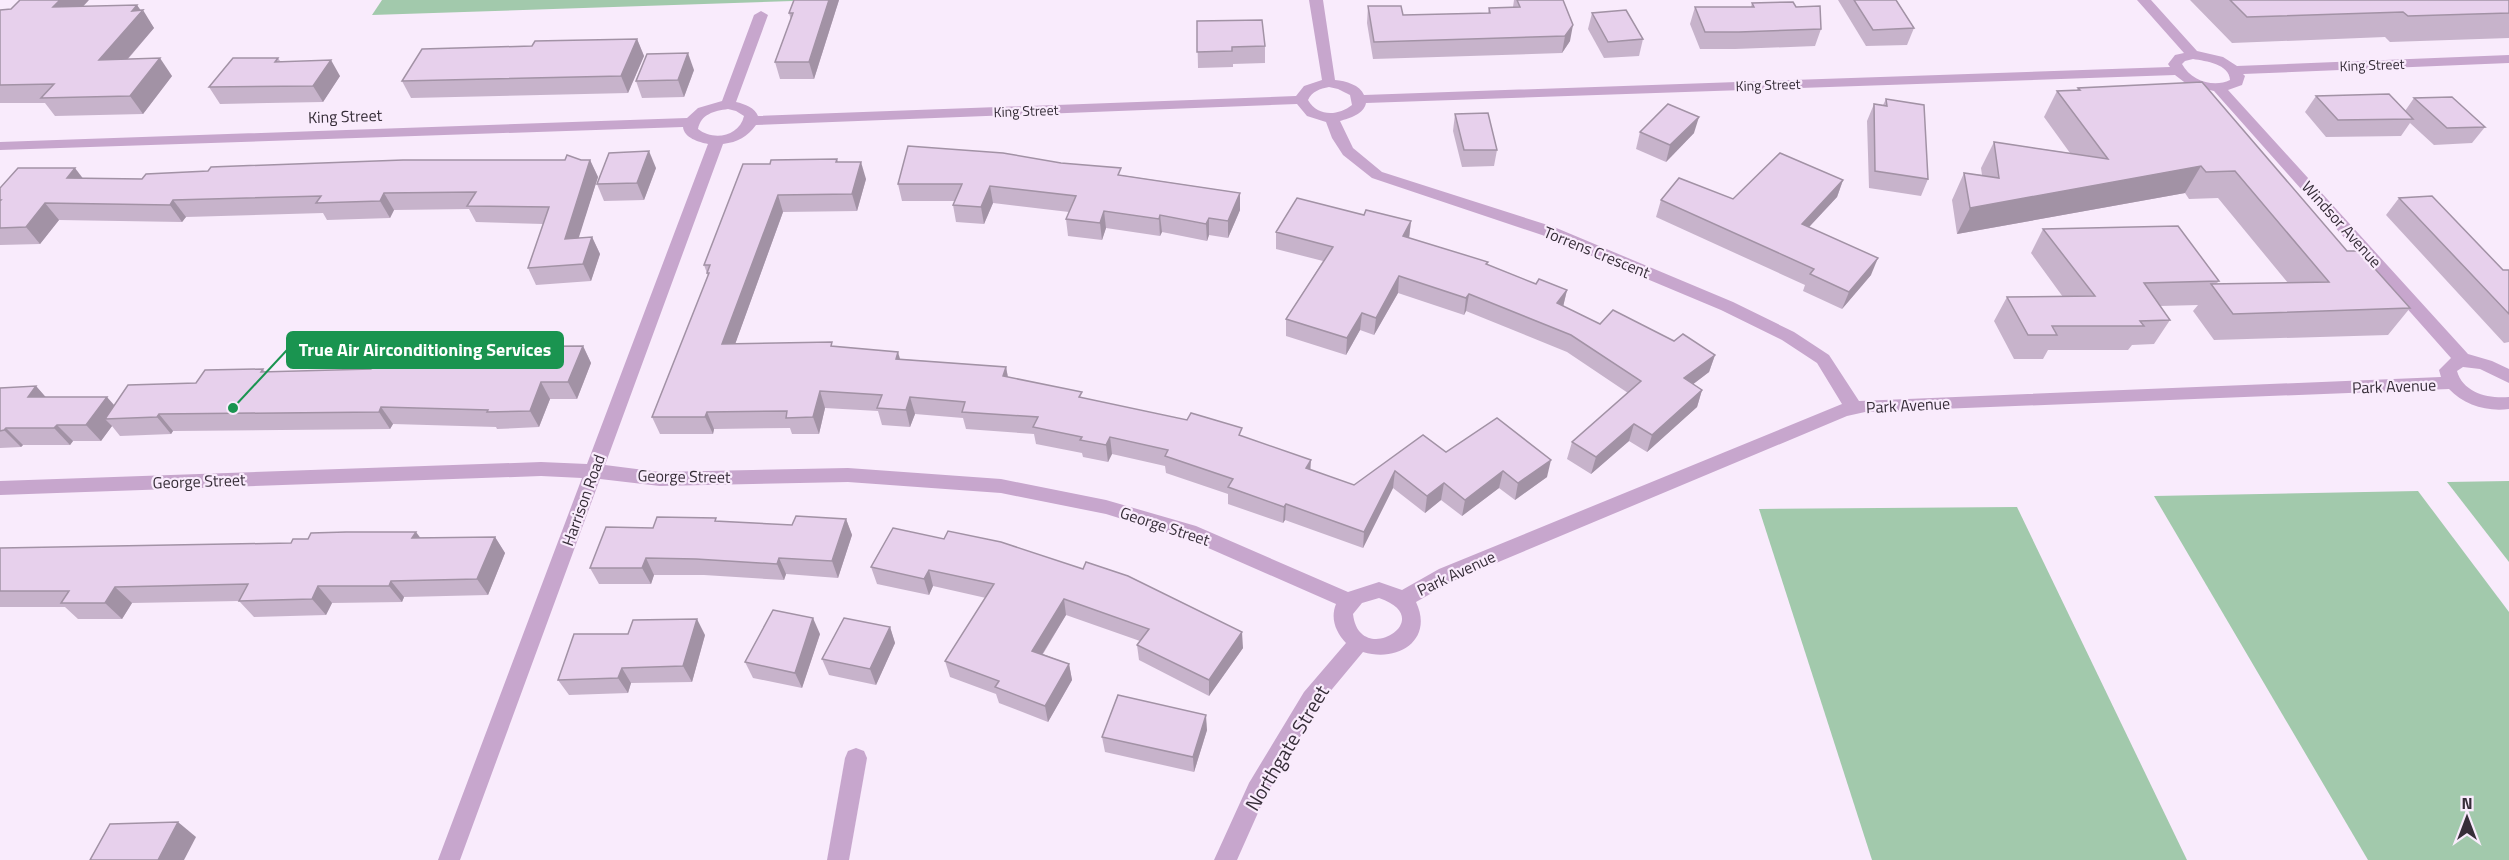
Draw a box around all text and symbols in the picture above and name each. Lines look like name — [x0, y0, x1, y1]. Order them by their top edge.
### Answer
street label: King Street — [2339, 53, 2405, 76]
street label: King Street — [1735, 73, 1801, 96]
street label: King Street — [993, 99, 1059, 122]
street label: King Street — [308, 103, 383, 129]
street label: Windsor Avenue — [2296, 175, 2388, 273]
street label: Torrens Crescent — [1540, 220, 1654, 284]
callout: True Air Airconditioning Services — [287, 332, 563, 368]
text: True Air Airconditioning Services — [299, 336, 551, 363]
street label: Park Avenue — [2352, 373, 2436, 399]
street label: Park Avenue — [1865, 391, 1951, 419]
street label: Harrison Road — [555, 451, 611, 549]
street label: George Street — [637, 463, 731, 489]
street label: George Street — [152, 467, 246, 495]
street label: George Street — [1117, 500, 1213, 552]
street label: Park Avenue — [1413, 544, 1499, 602]
street label: Northgate Street — [1237, 679, 1336, 817]
north arrow — [2437, 788, 2497, 848]
text: N — [2461, 791, 2473, 815]

